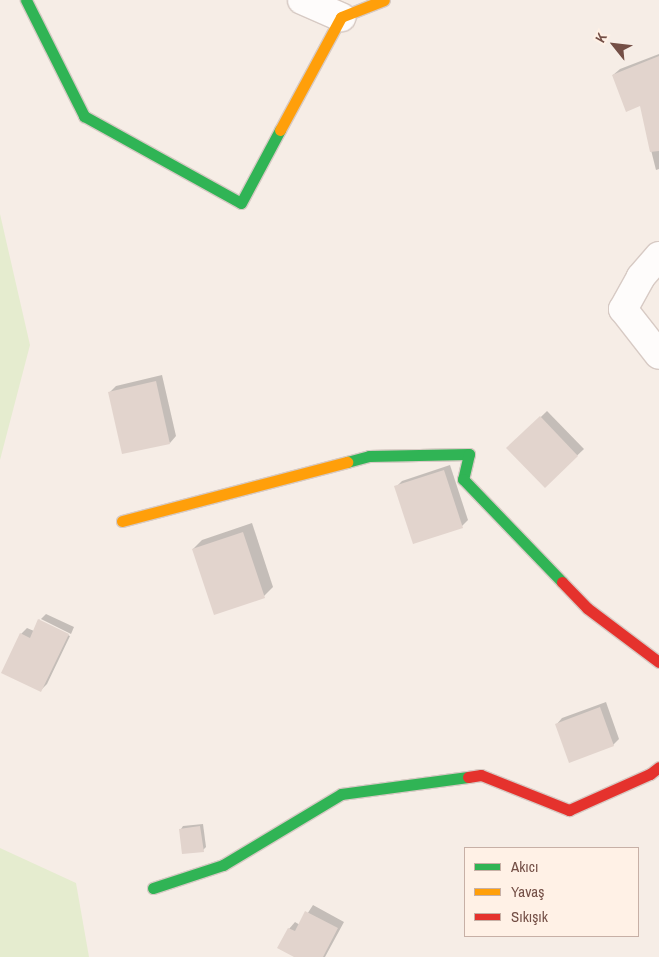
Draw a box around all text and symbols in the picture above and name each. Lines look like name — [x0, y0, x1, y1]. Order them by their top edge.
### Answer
north arrow — [589, 20, 639, 70]
text: K — [591, 30, 611, 46]
legend — [464, 847, 639, 937]
text: Akıcı — [511, 856, 538, 877]
text: Yavaş — [511, 881, 544, 902]
text: Sıkışık — [511, 906, 548, 927]

